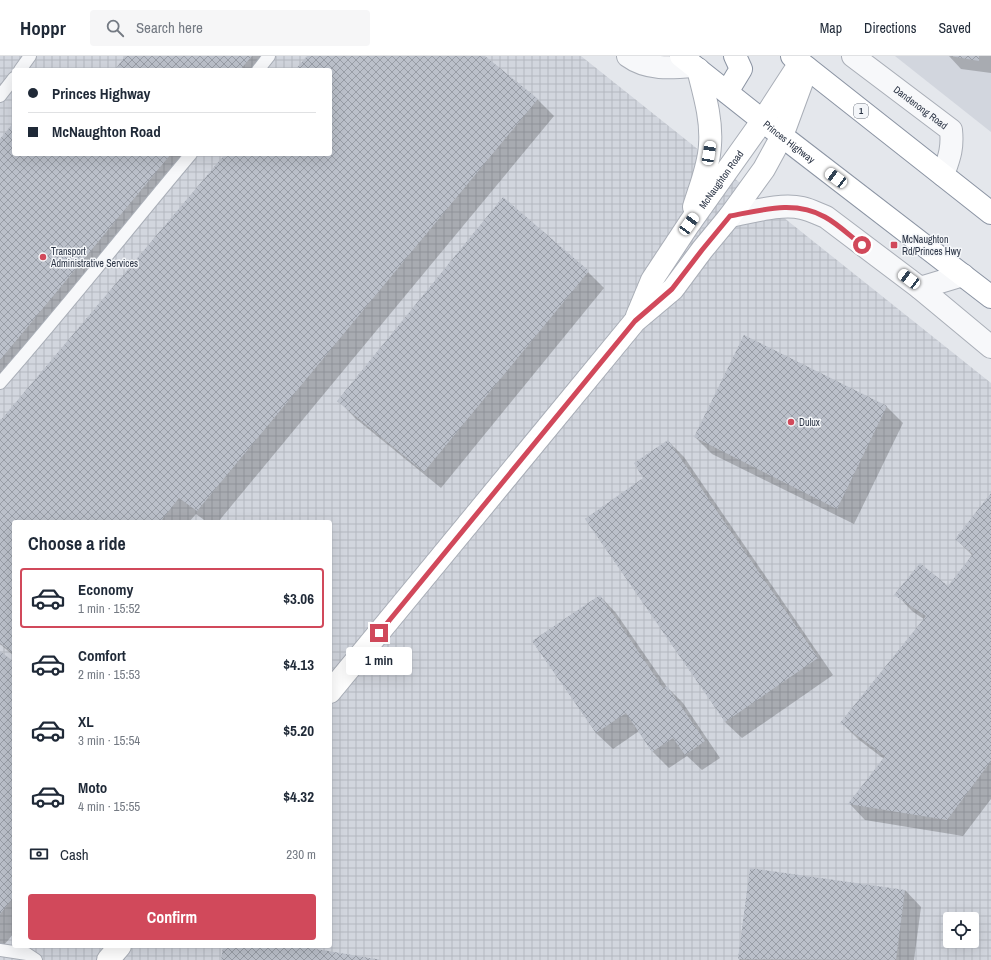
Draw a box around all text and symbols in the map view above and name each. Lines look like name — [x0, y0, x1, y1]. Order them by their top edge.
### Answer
search box — [90, 10, 370, 46]
text: Hoppr — [20, 15, 66, 41]
icon: search — [104, 17, 126, 39]
text: Search here — [136, 17, 203, 38]
text: Map — [820, 19, 842, 37]
text: Directions — [864, 19, 916, 37]
text: Saved — [938, 19, 971, 37]
text: Princes Highway — [52, 83, 150, 104]
street label: Dandenong Road — [891, 83, 950, 132]
road number: 1 — [854, 104, 868, 118]
street label: Princes Highway — [761, 117, 819, 166]
text: McNaughton Road — [52, 121, 161, 142]
car — [701, 140, 717, 166]
street label: McNaughton Road — [696, 148, 746, 211]
car — [823, 166, 849, 190]
car — [677, 211, 701, 237]
place label: McNaughton Rd/Princes Hwy — [902, 233, 962, 258]
route start — [853, 236, 871, 254]
marker: McNaughton Rd/Princes Hwy — [889, 240, 899, 250]
place label: Transport Administrative Services — [50, 245, 138, 270]
marker: Transport Administrative Services — [38, 252, 48, 262]
car — [896, 267, 922, 291]
place label: Dulux — [799, 416, 821, 429]
marker: Dulux — [786, 417, 796, 427]
text: Choose a ride — [28, 531, 126, 556]
text: Economy — [78, 579, 133, 600]
icon: car — [30, 580, 66, 616]
text: $3.06 — [283, 588, 314, 609]
text: 1 min · 15:52 — [78, 600, 140, 617]
route end — [370, 624, 388, 642]
text: Comfort — [78, 645, 126, 666]
icon: car — [30, 646, 66, 682]
callout: 1 min — [346, 647, 412, 675]
text: 1 min — [365, 652, 393, 669]
text: $4.13 — [283, 654, 314, 675]
text: 2 min · 15:53 — [78, 666, 140, 683]
text: XL — [78, 711, 94, 732]
icon: car — [30, 712, 66, 748]
text: $5.20 — [283, 720, 314, 741]
text: 3 min · 15:54 — [78, 732, 140, 749]
text: Moto — [78, 777, 107, 798]
icon: car — [30, 778, 66, 814]
text: $4.32 — [283, 786, 314, 807]
text: 4 min · 15:55 — [78, 798, 140, 815]
icon: cash — [28, 843, 50, 865]
text: Cash — [60, 844, 89, 865]
text: 230 m — [286, 846, 316, 863]
button: Confirm — [28, 894, 316, 940]
map controls — [943, 912, 979, 948]
button: locate — [943, 912, 979, 948]

